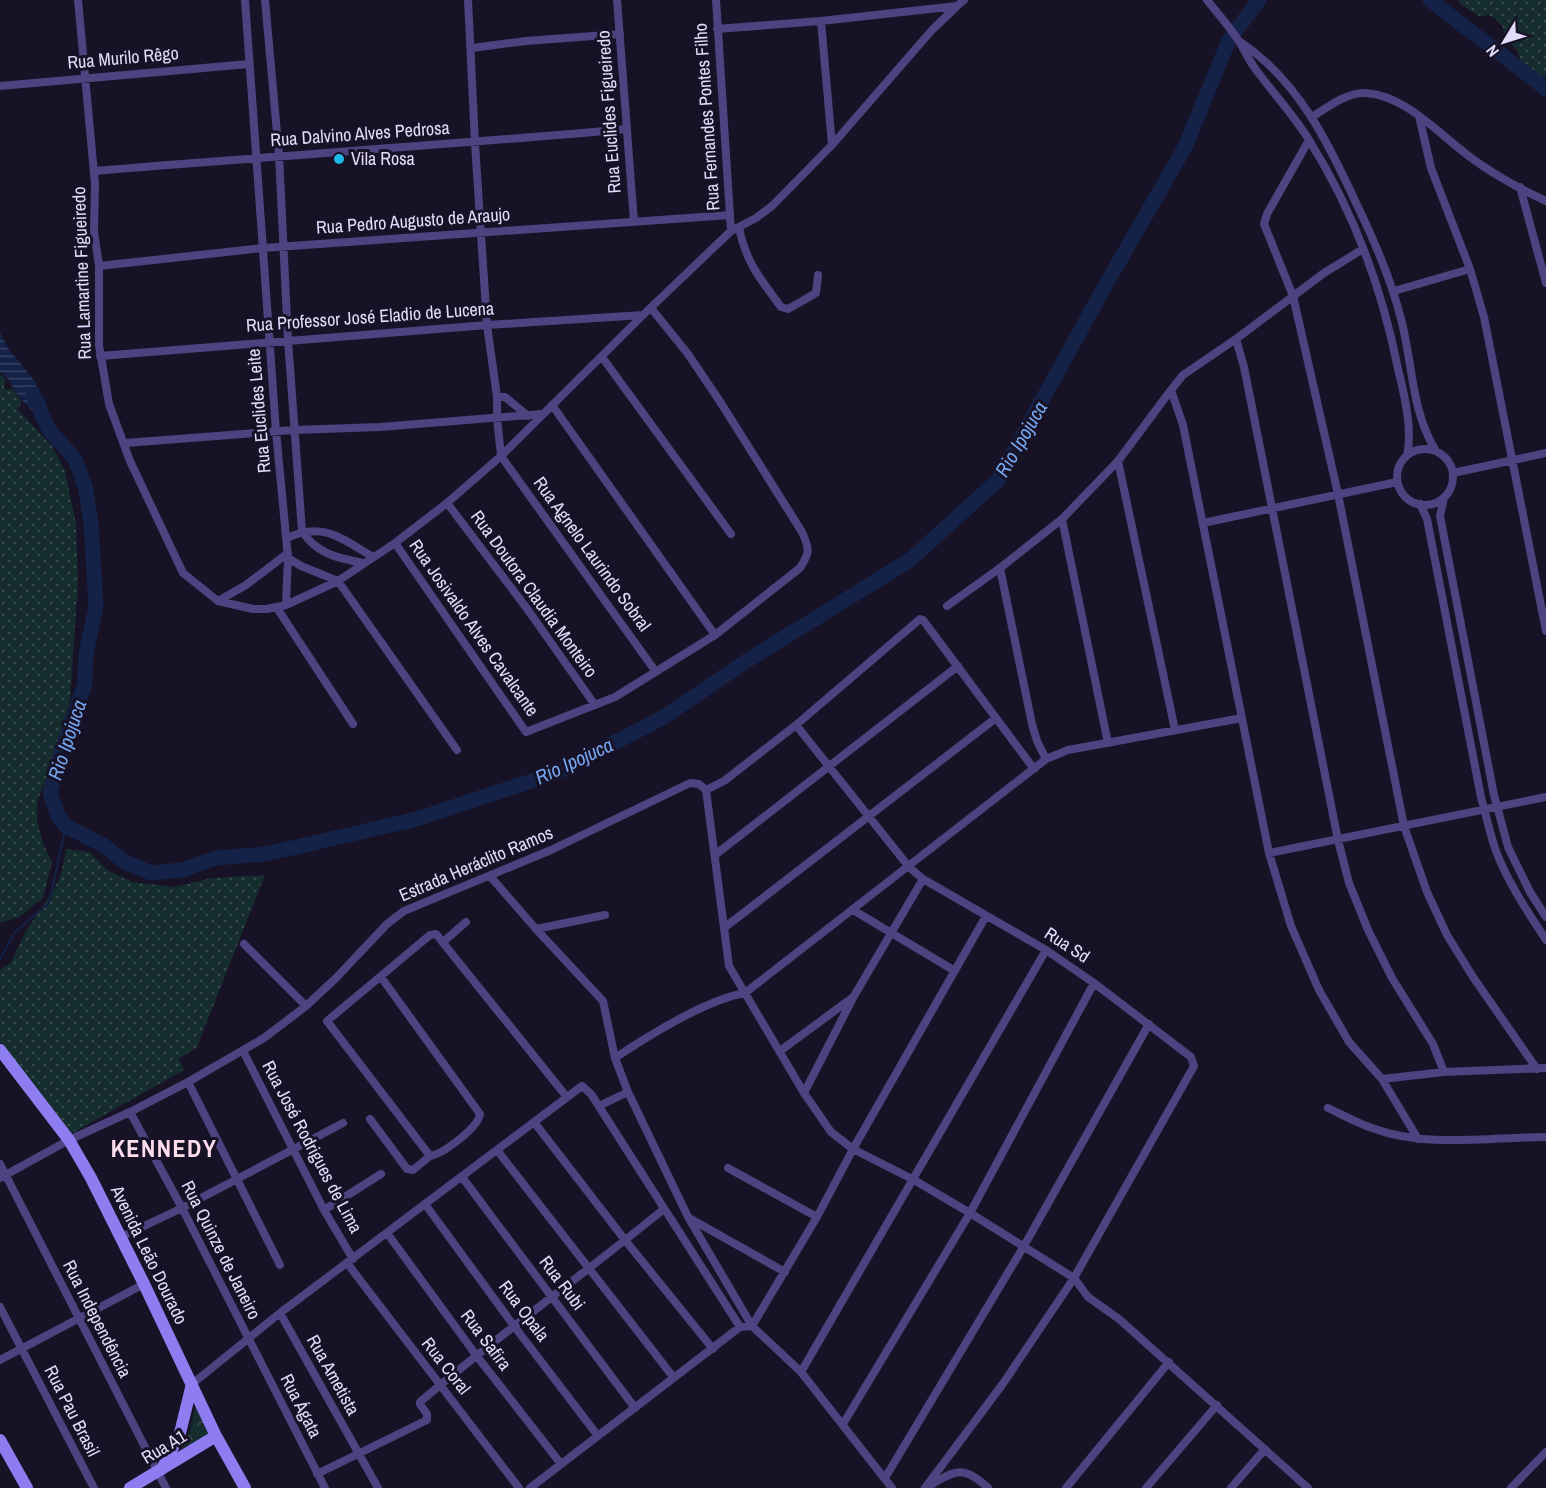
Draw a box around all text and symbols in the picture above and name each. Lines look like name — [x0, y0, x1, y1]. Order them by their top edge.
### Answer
north arrow — [1474, 12, 1534, 72]
street label: Rua Fernandes Pontes Filho — [687, 22, 726, 212]
street label: Rua Euclides Figueiredo — [590, 30, 627, 194]
street label: Rua Murilo Rêgo — [66, 40, 180, 75]
text: N — [1481, 41, 1504, 62]
street label: Rua Dalvino Alves Pedrosa — [269, 115, 450, 152]
place label: Vila Rosa — [351, 146, 415, 171]
marker: Vila Rosa — [332, 152, 346, 166]
street label: Rua Lamartine Figueiredo — [66, 186, 97, 360]
street label: Rua Pedro Augusto de Araujo — [315, 201, 511, 240]
street label: Rua Professor José Eladio de Lucena — [245, 295, 495, 338]
street label: Rua Euclides Leite — [241, 348, 276, 474]
water label: Rio Ipojuca — [988, 396, 1053, 481]
street label: Rua Agnelo Laurindo Sobral — [528, 471, 657, 636]
street label: Rua Doutora Claudia Monteiro — [465, 505, 604, 682]
street label: Rua Josivaldo Alves Cavalcante — [404, 534, 545, 721]
water label: Rio Ipojuca — [41, 696, 92, 783]
water label: Rio Ipojuca — [530, 731, 617, 790]
street label: Estrada Heráclito Ramos — [395, 820, 557, 907]
street label: Rua Sd — [1040, 921, 1095, 968]
street label: Rua José Rodrigues de Lima — [256, 1056, 369, 1237]
district label: KENNEDY — [111, 1132, 217, 1164]
street label: Rua Quinze de Janeiro — [176, 1176, 267, 1323]
street label: Avenida Leão Dourado — [105, 1180, 194, 1328]
street label: Rua Rubi — [534, 1250, 591, 1315]
street label: Rua Independência — [57, 1256, 138, 1382]
street label: Rua Opala — [493, 1275, 556, 1346]
street label: Rua Safira — [455, 1304, 518, 1375]
street label: Rua Ametista — [301, 1330, 366, 1420]
street label: Rua Coral — [416, 1332, 477, 1400]
street label: Rua Pau Brasil — [39, 1361, 106, 1461]
street label: Rua Ágata — [275, 1369, 328, 1442]
street label: Rua A1 — [137, 1423, 192, 1470]

